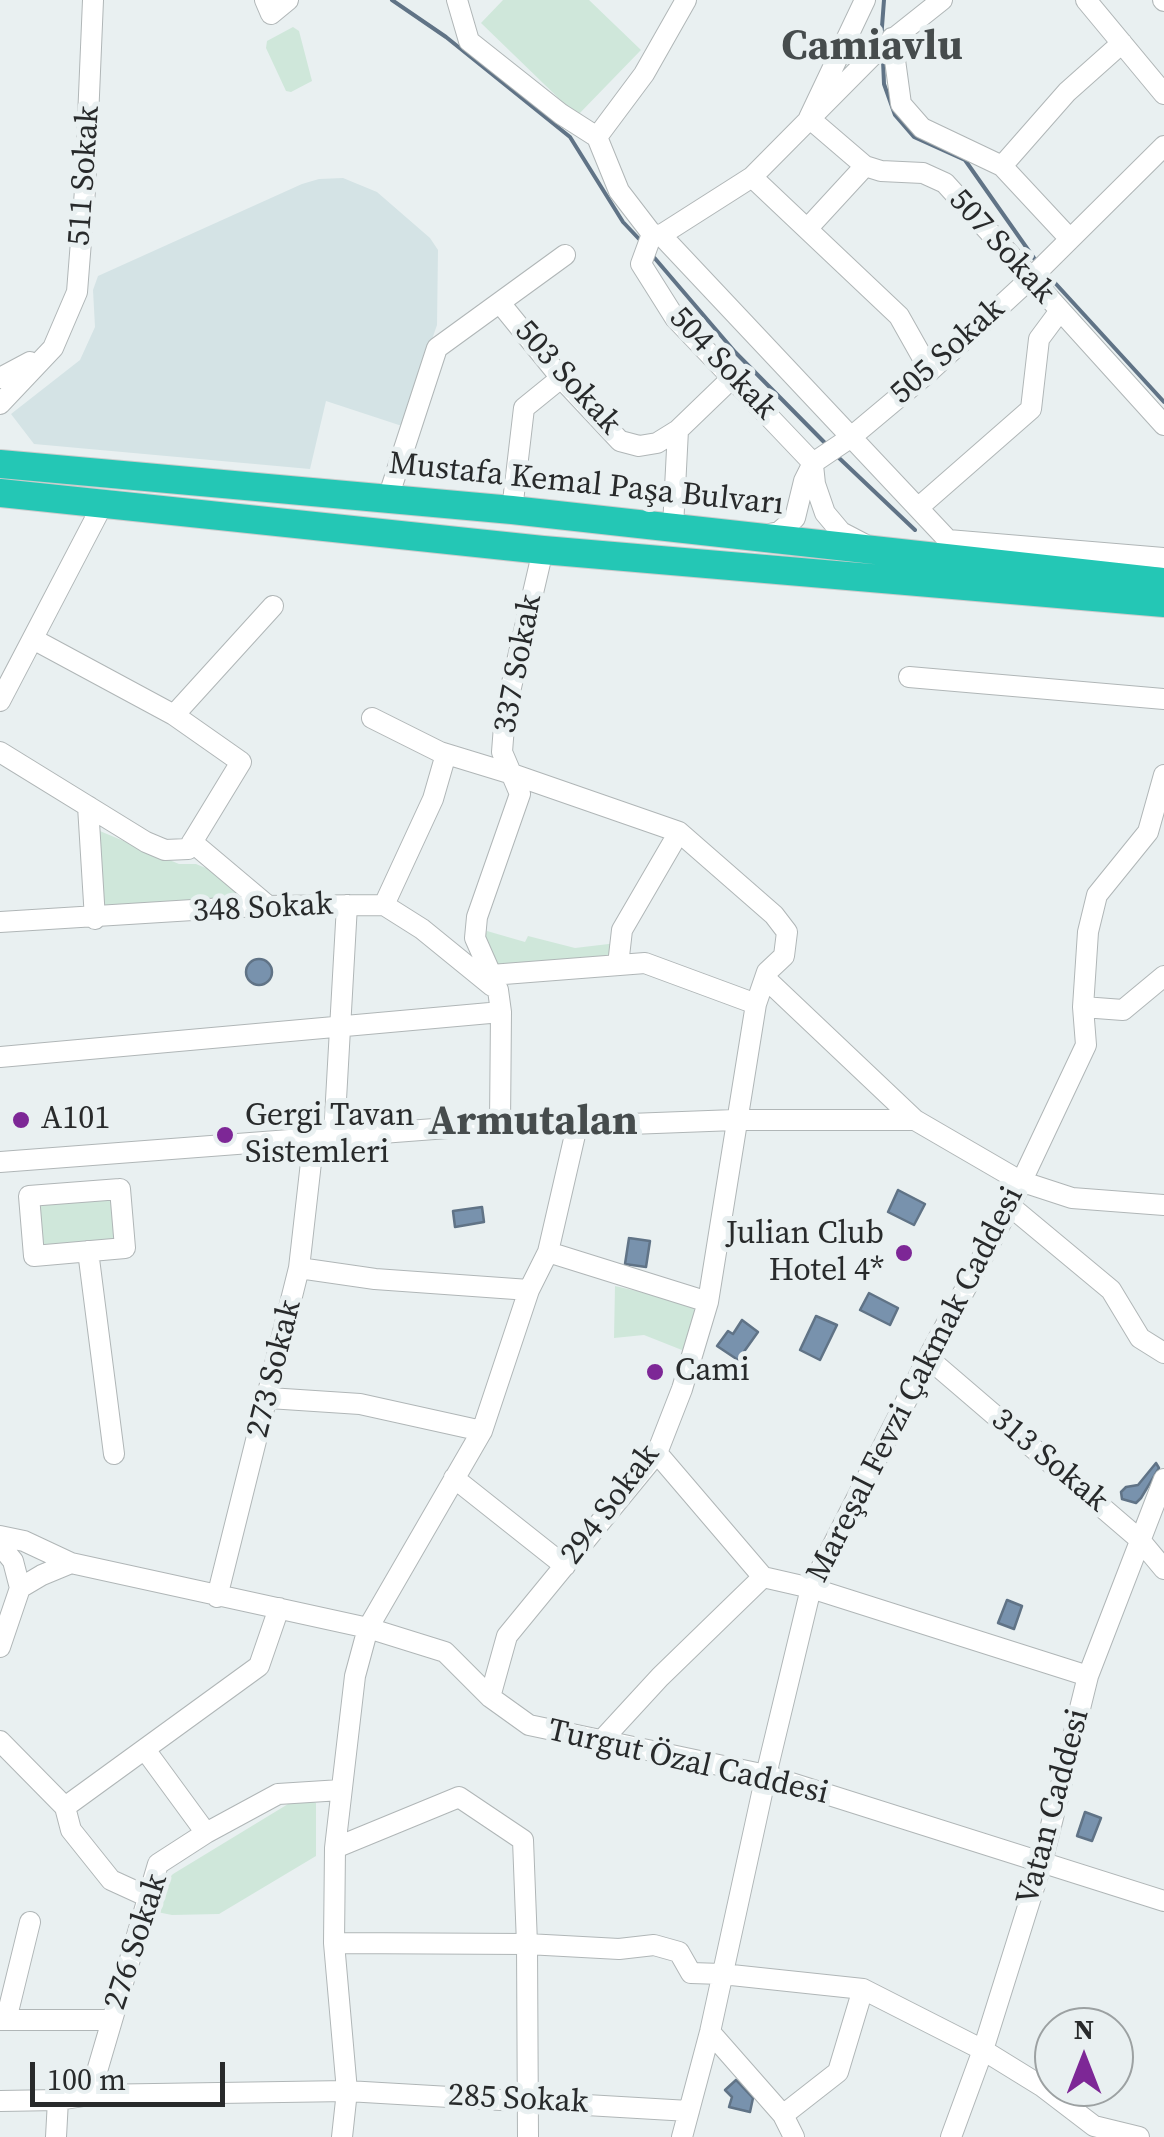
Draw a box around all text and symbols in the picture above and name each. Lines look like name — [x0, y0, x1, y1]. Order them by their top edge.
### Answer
district label: Camiavlu — [781, 23, 963, 73]
street label: 511 Sokak — [61, 105, 109, 247]
street label: 507 Sokak — [940, 182, 1062, 312]
street label: 505 Sokak — [883, 291, 1013, 413]
street label: 504 Sokak — [660, 300, 784, 428]
street label: 503 Sokak — [506, 313, 628, 443]
street label: Mustafa Kemal Paşa Bulvarı — [387, 445, 785, 525]
street label: 337 Sokak — [487, 591, 551, 737]
street label: 348 Sokak — [192, 886, 334, 932]
place label: Gergi Tavan Sistemleri — [245, 1098, 415, 1173]
district label: Armutalan — [428, 1098, 638, 1148]
place label: A101 — [41, 1101, 110, 1139]
marker: A101 — [10, 1109, 32, 1131]
marker: Gergi Tavan Sistemleri — [214, 1124, 236, 1146]
street label: Mareşal Fevzi Çakmak Caddesi — [799, 1181, 1033, 1589]
place label: Julian Club Hotel 4* — [726, 1216, 884, 1291]
marker: Julian Club Hotel 4* — [893, 1242, 915, 1264]
street label: 273 Sokak — [239, 1296, 311, 1442]
place label: Cami — [675, 1353, 750, 1391]
marker: Cami — [644, 1361, 666, 1383]
street label: 313 Sokak — [983, 1401, 1115, 1521]
street label: 294 Sokak — [553, 1437, 669, 1573]
street label: Vatan Caddesi — [1009, 1705, 1099, 1909]
street label: Turgut Özal Caddesi — [544, 1712, 832, 1814]
street label: 276 Sokak — [97, 1869, 177, 2015]
north arrow — [1034, 2007, 1134, 2107]
text: N — [1074, 2010, 1094, 2048]
scale bar — [35, 2042, 230, 2104]
text: 100 m — [47, 2059, 126, 2100]
street label: 285 Sokak — [447, 2077, 589, 2123]

